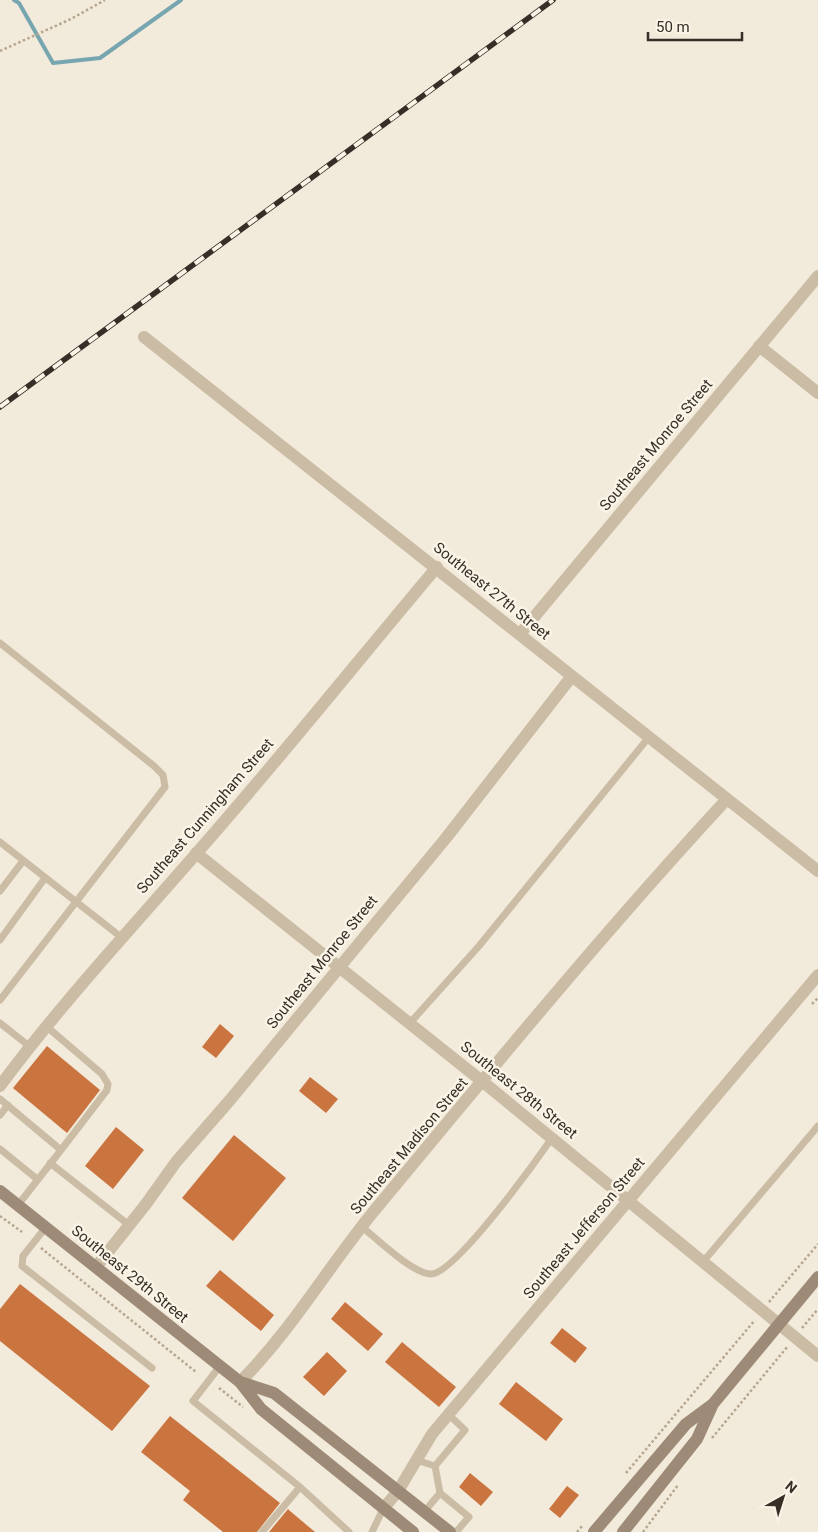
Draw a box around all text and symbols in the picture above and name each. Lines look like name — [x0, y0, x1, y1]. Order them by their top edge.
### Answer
scale bar — [648, 10, 742, 42]
text: 50 m — [656, 18, 690, 36]
street label: Southeast Monroe Street — [596, 376, 716, 514]
street label: Southeast 27th Street — [430, 538, 554, 644]
street label: Southeast Cunningham Street — [133, 735, 277, 897]
street label: Southeast Monroe Street — [263, 892, 381, 1032]
street label: Southeast 28th Street — [457, 1037, 581, 1143]
street label: Southeast Madison Street — [347, 1074, 471, 1218]
street label: Southeast Jefferson Street — [520, 1154, 648, 1302]
street label: Southeast 29th Street — [68, 1221, 192, 1327]
north arrow — [758, 1472, 808, 1522]
text: N — [782, 1478, 800, 1496]

